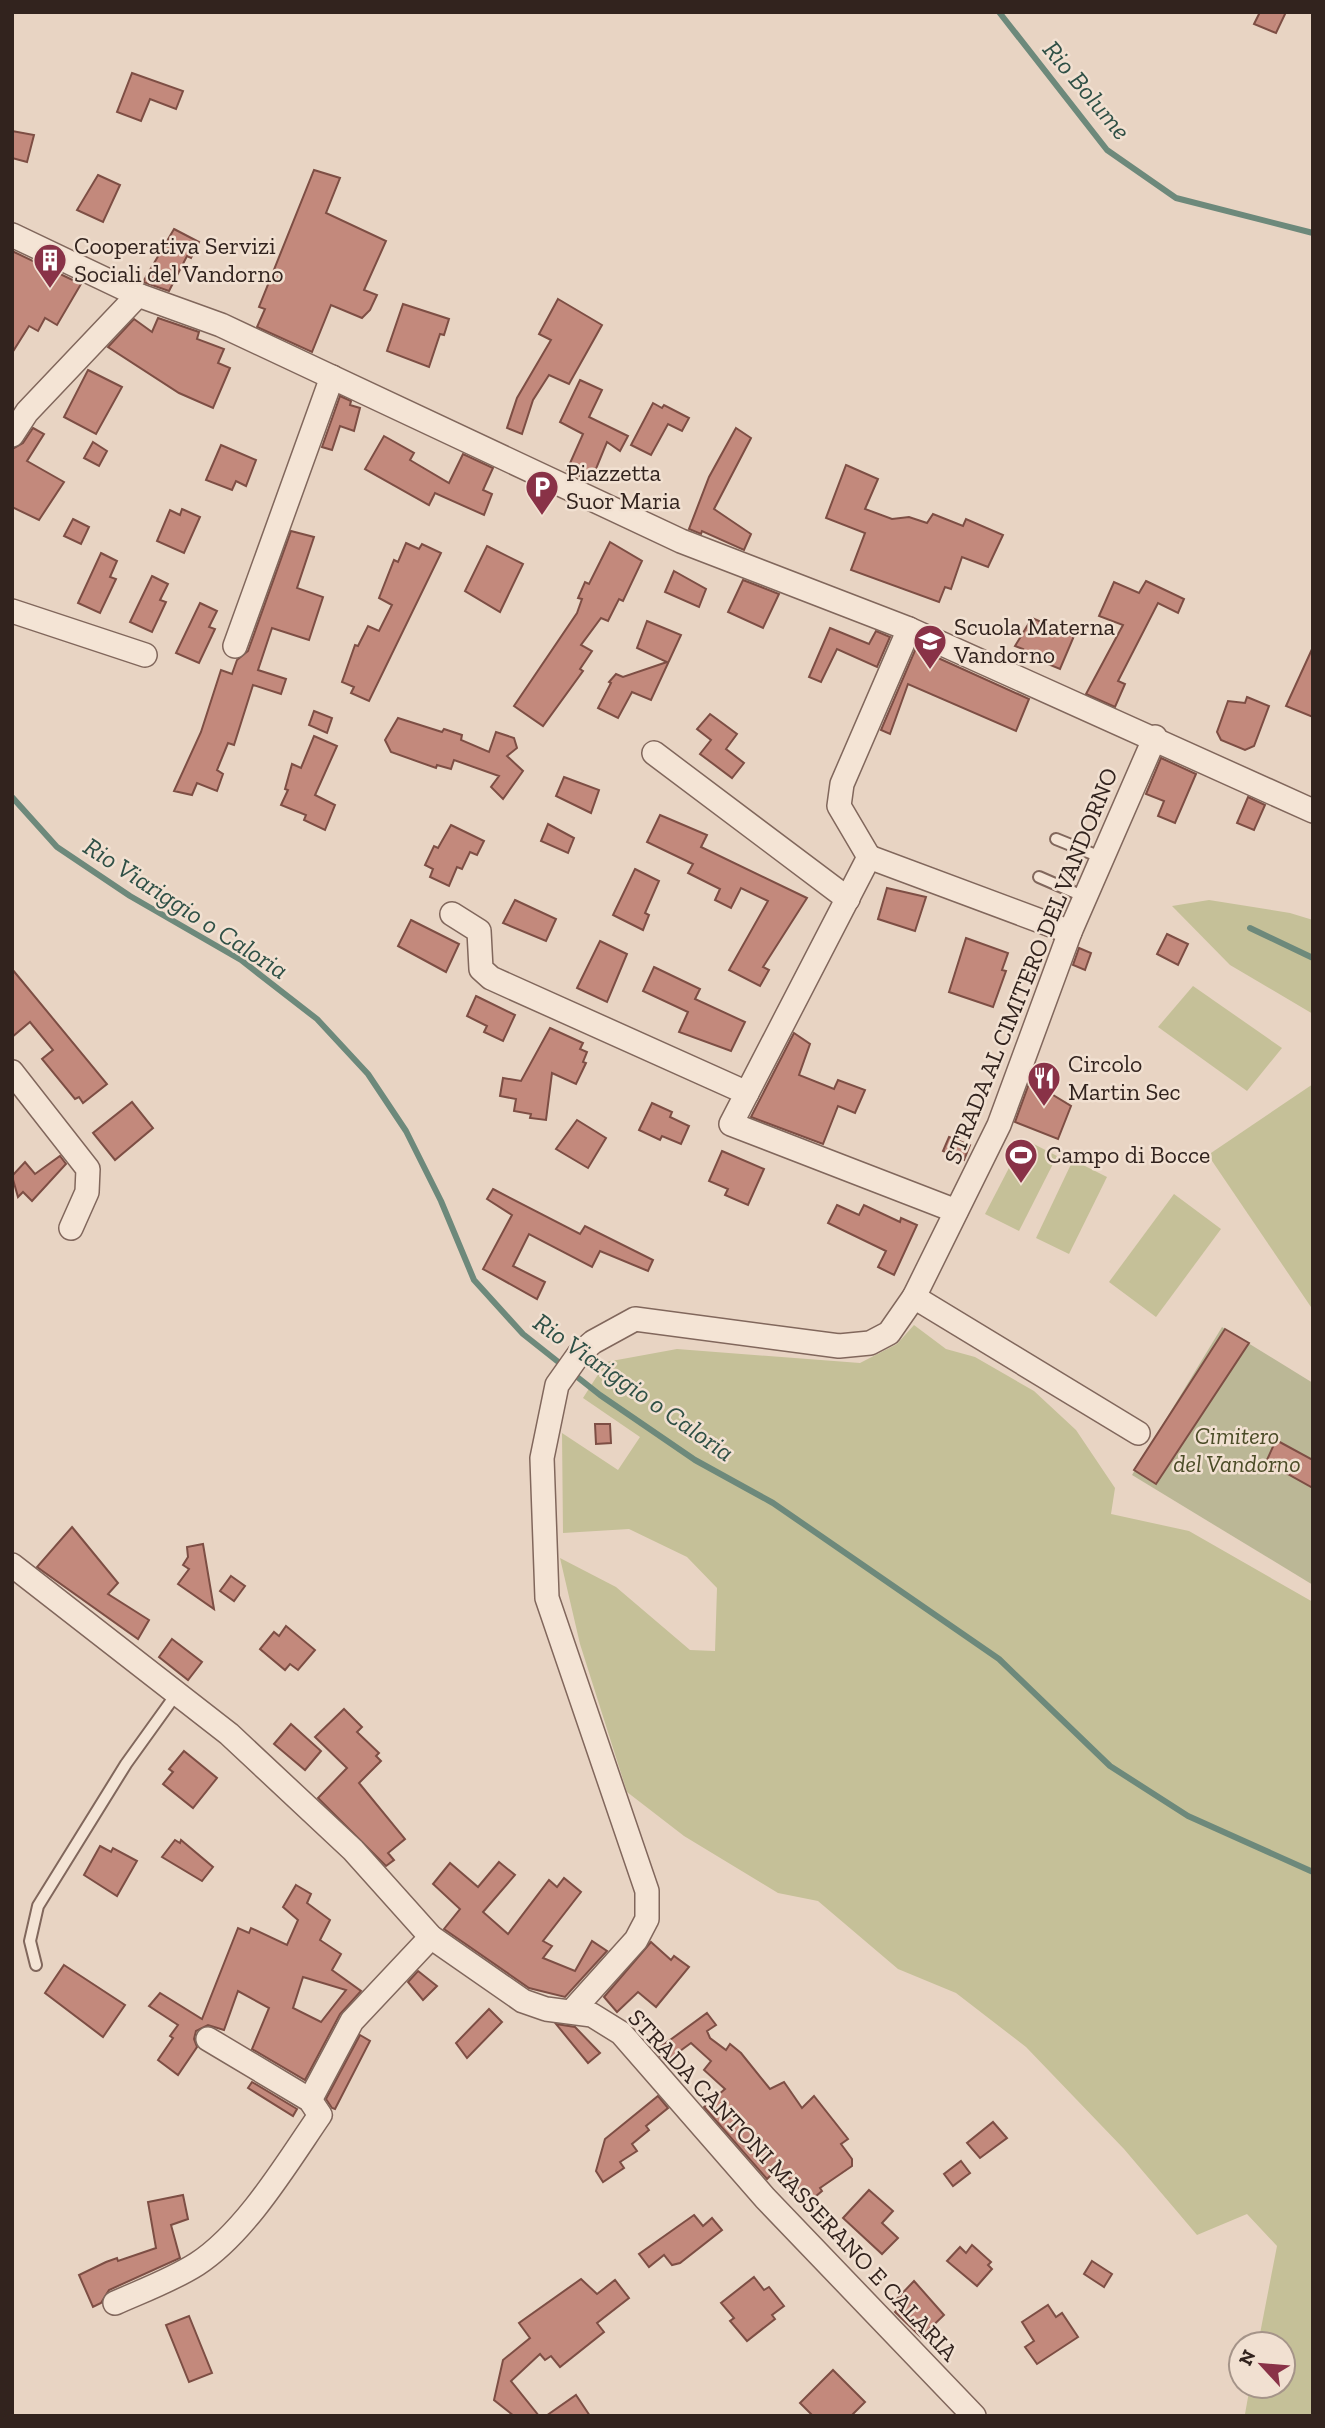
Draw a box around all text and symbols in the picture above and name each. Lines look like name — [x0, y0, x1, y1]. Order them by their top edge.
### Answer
water label: Rio Bolume — [1036, 34, 1138, 146]
place label: Cooperativa Servizi Sociali del Vandorno — [74, 231, 284, 288]
building icon: Cooperativa Servizi Sociali del Vandorno — [31, 241, 69, 290]
place label: Piazzetta Suor Maria — [566, 458, 681, 515]
parking icon: Piazzetta Suor Maria — [523, 468, 561, 517]
place label: Scuola Materna Vandorno — [953, 612, 1116, 669]
school or university icon: Scuola Materna Vandorno — [911, 622, 949, 671]
street label: STRADA AL CIMITERO DEL VANDORNO — [938, 763, 1124, 1168]
water label: Rio Viariggio o Caloria — [78, 830, 294, 986]
place label: Circolo Martin Sec — [1068, 1049, 1181, 1106]
restaurant icon: Circolo Martin Sec — [1025, 1059, 1063, 1108]
sports icon: Campo di Bocce — [1002, 1136, 1040, 1185]
place label: Campo di Bocce — [1046, 1140, 1210, 1169]
water label: Rio Viariggio o Caloria — [528, 1306, 740, 1468]
park label: Cimitero del Vandorno — [1173, 1421, 1301, 1478]
street label: STRADA CANTONI MASSERANO E CALARIA — [622, 2003, 965, 2367]
north arrow — [1227, 2330, 1297, 2400]
text: N — [1234, 2346, 1261, 2369]

